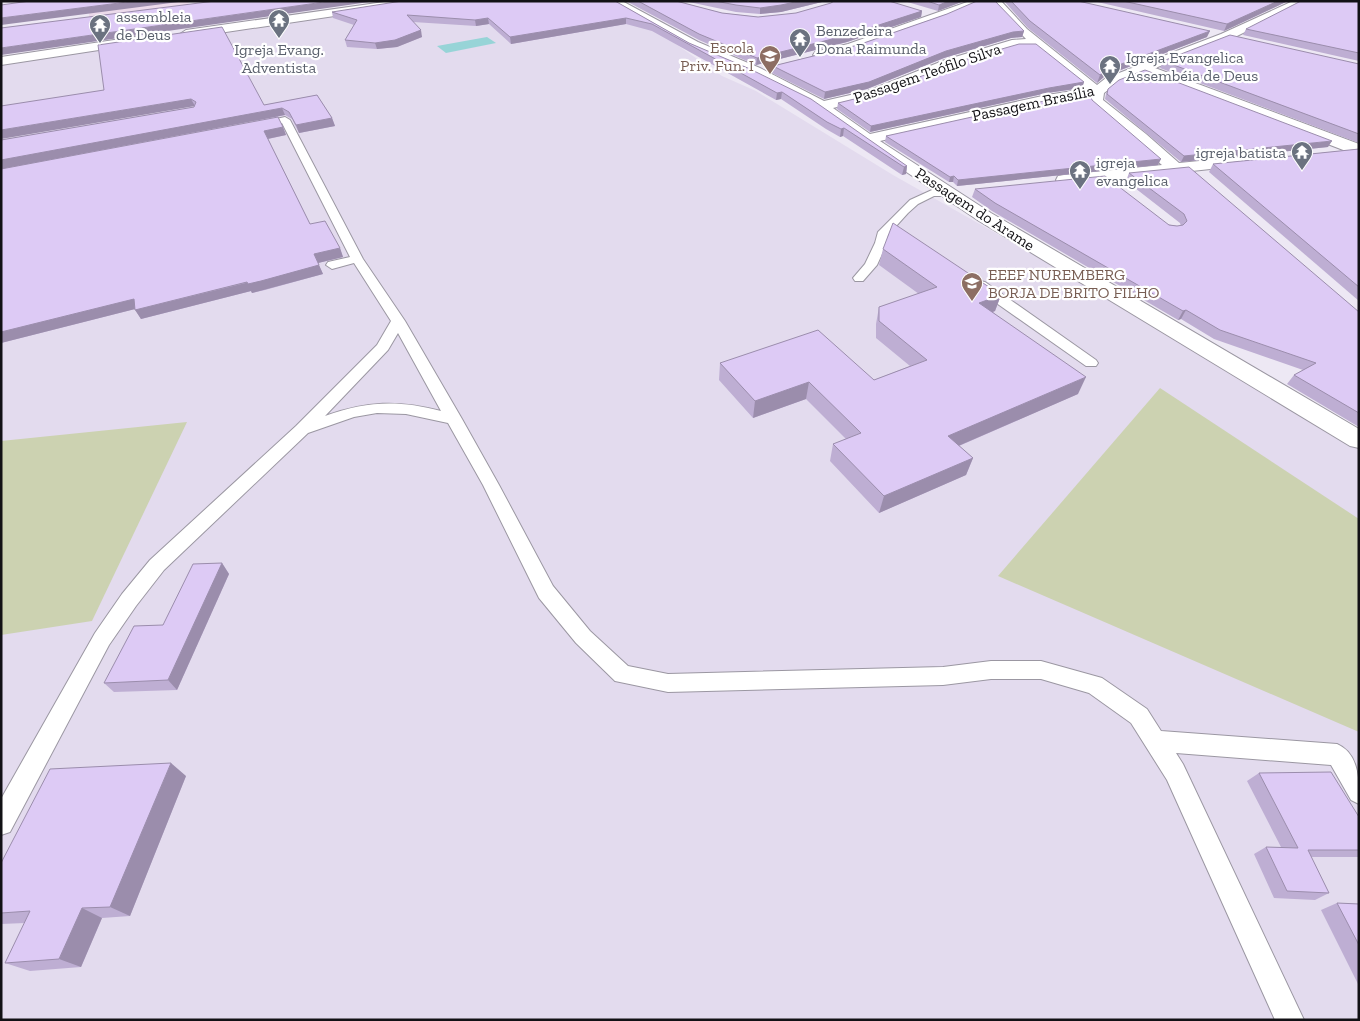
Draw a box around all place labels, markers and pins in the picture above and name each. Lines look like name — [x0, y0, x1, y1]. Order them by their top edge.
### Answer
place label: assembleia de Deus — [116, 7, 192, 44]
temple icon: Igreja Evang. Adventista — [267, 8, 291, 39]
temple icon: assembleia de Deus — [88, 13, 112, 44]
place label: Benzedeira Dona Raimunda — [816, 21, 927, 58]
temple icon: Benzedeira Dona Raimunda — [788, 27, 812, 58]
place label: Escola Priv. Fun. I — [680, 38, 754, 75]
place label: Igreja Evang. Adventista — [234, 40, 324, 77]
school or university icon: Escola Priv. Fun. I — [758, 44, 782, 75]
place label: Igreja Evangelica Assembéia de Deus — [1126, 48, 1258, 85]
temple icon: Igreja Evangelica Assembéia de Deus — [1098, 54, 1122, 85]
temple icon: igreja batista — [1290, 140, 1314, 171]
place label: igreja batista — [1196, 143, 1286, 162]
place label: igreja evangelica — [1096, 153, 1169, 190]
temple icon: igreja evangelica — [1068, 159, 1092, 190]
place label: EEEF NUREMBERG BORJA DE BRITO FILHO — [988, 265, 1160, 302]
school or university icon: EEEF NUREMBERG BORJA DE BRITO FILHO — [960, 271, 984, 302]

